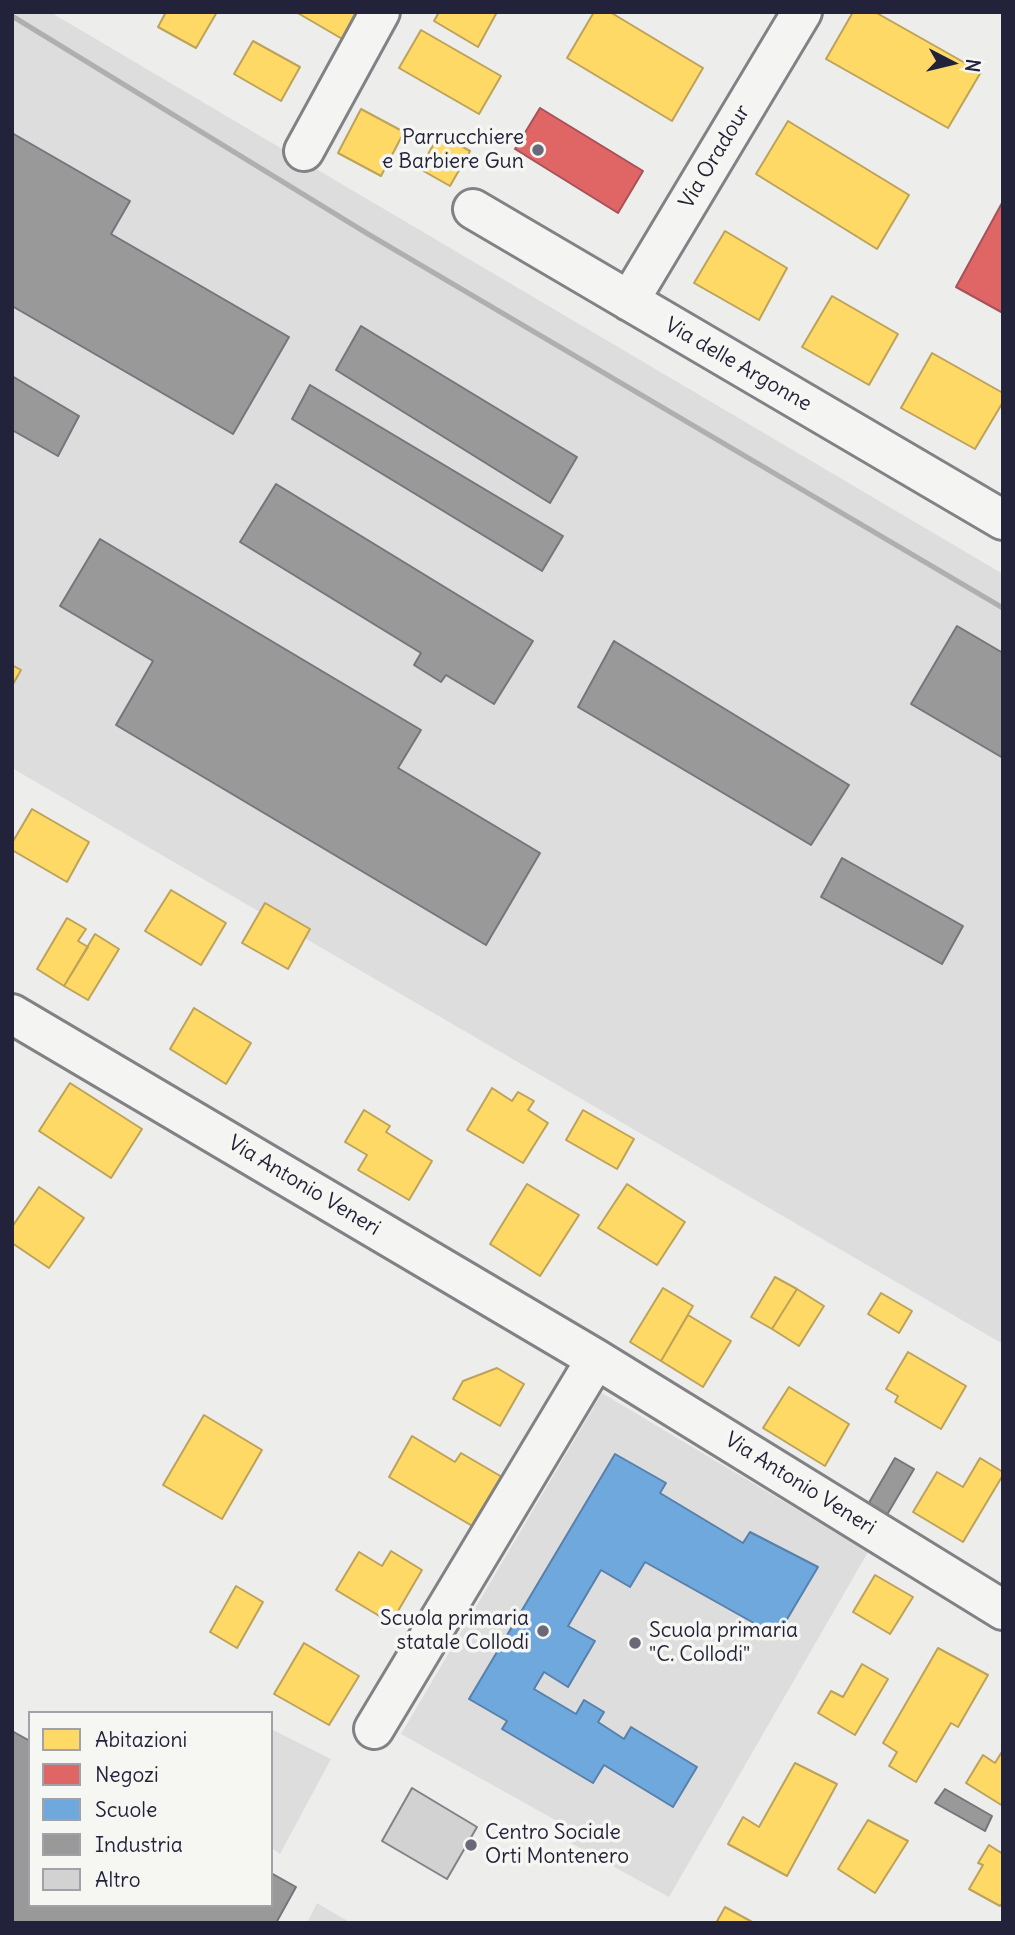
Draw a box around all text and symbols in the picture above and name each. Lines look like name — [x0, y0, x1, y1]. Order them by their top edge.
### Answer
north arrow — [917, 28, 987, 98]
text: N — [960, 58, 986, 74]
street label: Via Oradour — [674, 101, 756, 213]
place label: Parrucchiere e Barbiere Gun — [382, 125, 524, 175]
marker: Parrucchiere e Barbiere Gun — [530, 142, 546, 158]
street label: Via delle Argonne — [660, 313, 816, 417]
street label: Via Antonio Veneri — [223, 1131, 385, 1241]
street label: Via Antonio Veneri — [720, 1427, 880, 1541]
place label: Scuola primaria statale Collodi — [380, 1606, 529, 1656]
place label: Scuola primaria "C. Collodi" — [649, 1618, 798, 1668]
marker: Scuola primaria statale Collodi — [535, 1623, 551, 1639]
marker: Scuola primaria "C. Collodi" — [627, 1635, 643, 1651]
legend — [28, 1711, 273, 1907]
text: Abitazioni — [95, 1726, 187, 1753]
text: Negozi — [95, 1761, 159, 1788]
text: Scuole — [95, 1796, 157, 1823]
place label: Centro Sociale Orti Montenero — [485, 1820, 629, 1870]
text: Industria — [95, 1831, 183, 1858]
marker: Centro Sociale Orti Montenero — [463, 1837, 479, 1853]
text: Altro — [95, 1866, 140, 1893]

